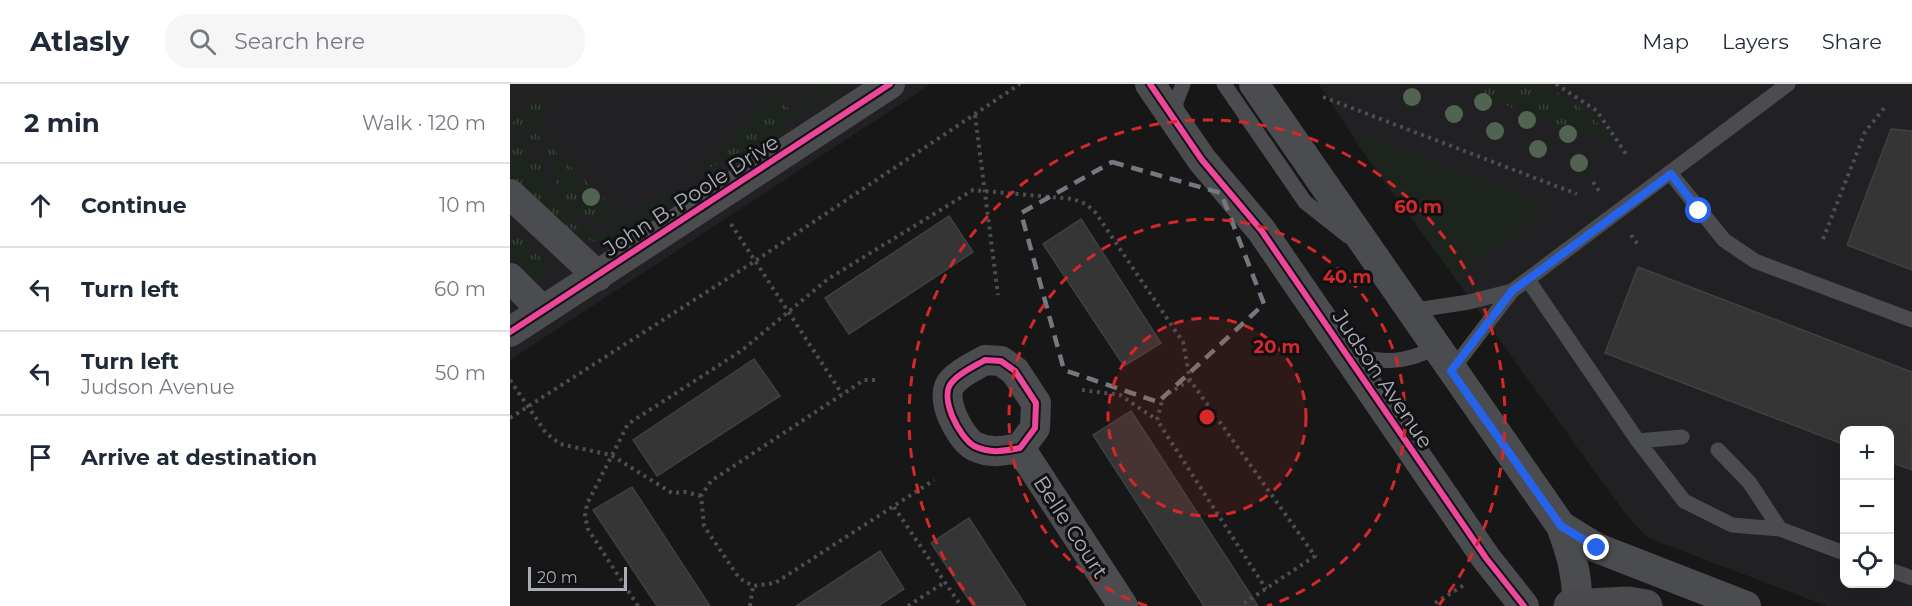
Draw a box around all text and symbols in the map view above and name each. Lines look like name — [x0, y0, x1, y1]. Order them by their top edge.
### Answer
search box — [165, 14, 585, 68]
text: Atlasly — [30, 24, 129, 58]
icon: search — [186, 25, 219, 58]
text: Search here — [234, 28, 365, 55]
text: Map — [1642, 29, 1689, 54]
text: Layers — [1722, 29, 1789, 54]
text: Share — [1822, 29, 1882, 54]
text: 2 min — [24, 107, 100, 139]
text: Walk · 120 m — [362, 111, 486, 135]
street label: John B. Poole Drive — [598, 129, 783, 261]
icon: ahead — [24, 189, 57, 222]
text: Continue — [81, 192, 187, 219]
text: 10 m — [439, 193, 486, 217]
text: 60 m — [1394, 196, 1442, 218]
route start — [1685, 197, 1711, 223]
text: 40 m — [1323, 266, 1371, 288]
icon: left — [24, 273, 57, 306]
text: Turn left — [81, 276, 179, 303]
text: 60 m — [434, 277, 486, 301]
street label: Judson Avenue — [1327, 304, 1438, 453]
text: 20 m — [1254, 336, 1300, 358]
text: Turn left — [81, 348, 179, 375]
icon: left — [24, 357, 57, 390]
text: 50 m — [435, 361, 486, 385]
text: Judson Avenue — [81, 375, 235, 399]
centre of rings — [1197, 407, 1217, 427]
map controls — [1840, 426, 1894, 588]
button: + — [1840, 426, 1894, 480]
icon: arrive — [24, 441, 57, 474]
text: Arrive at destination — [81, 444, 317, 471]
street label: Belle Court — [1029, 471, 1113, 583]
button: − — [1840, 480, 1894, 534]
route end — [1583, 534, 1609, 560]
button: locate — [1840, 534, 1894, 588]
scale bar — [528, 564, 627, 592]
text: 20 m — [537, 568, 578, 587]

